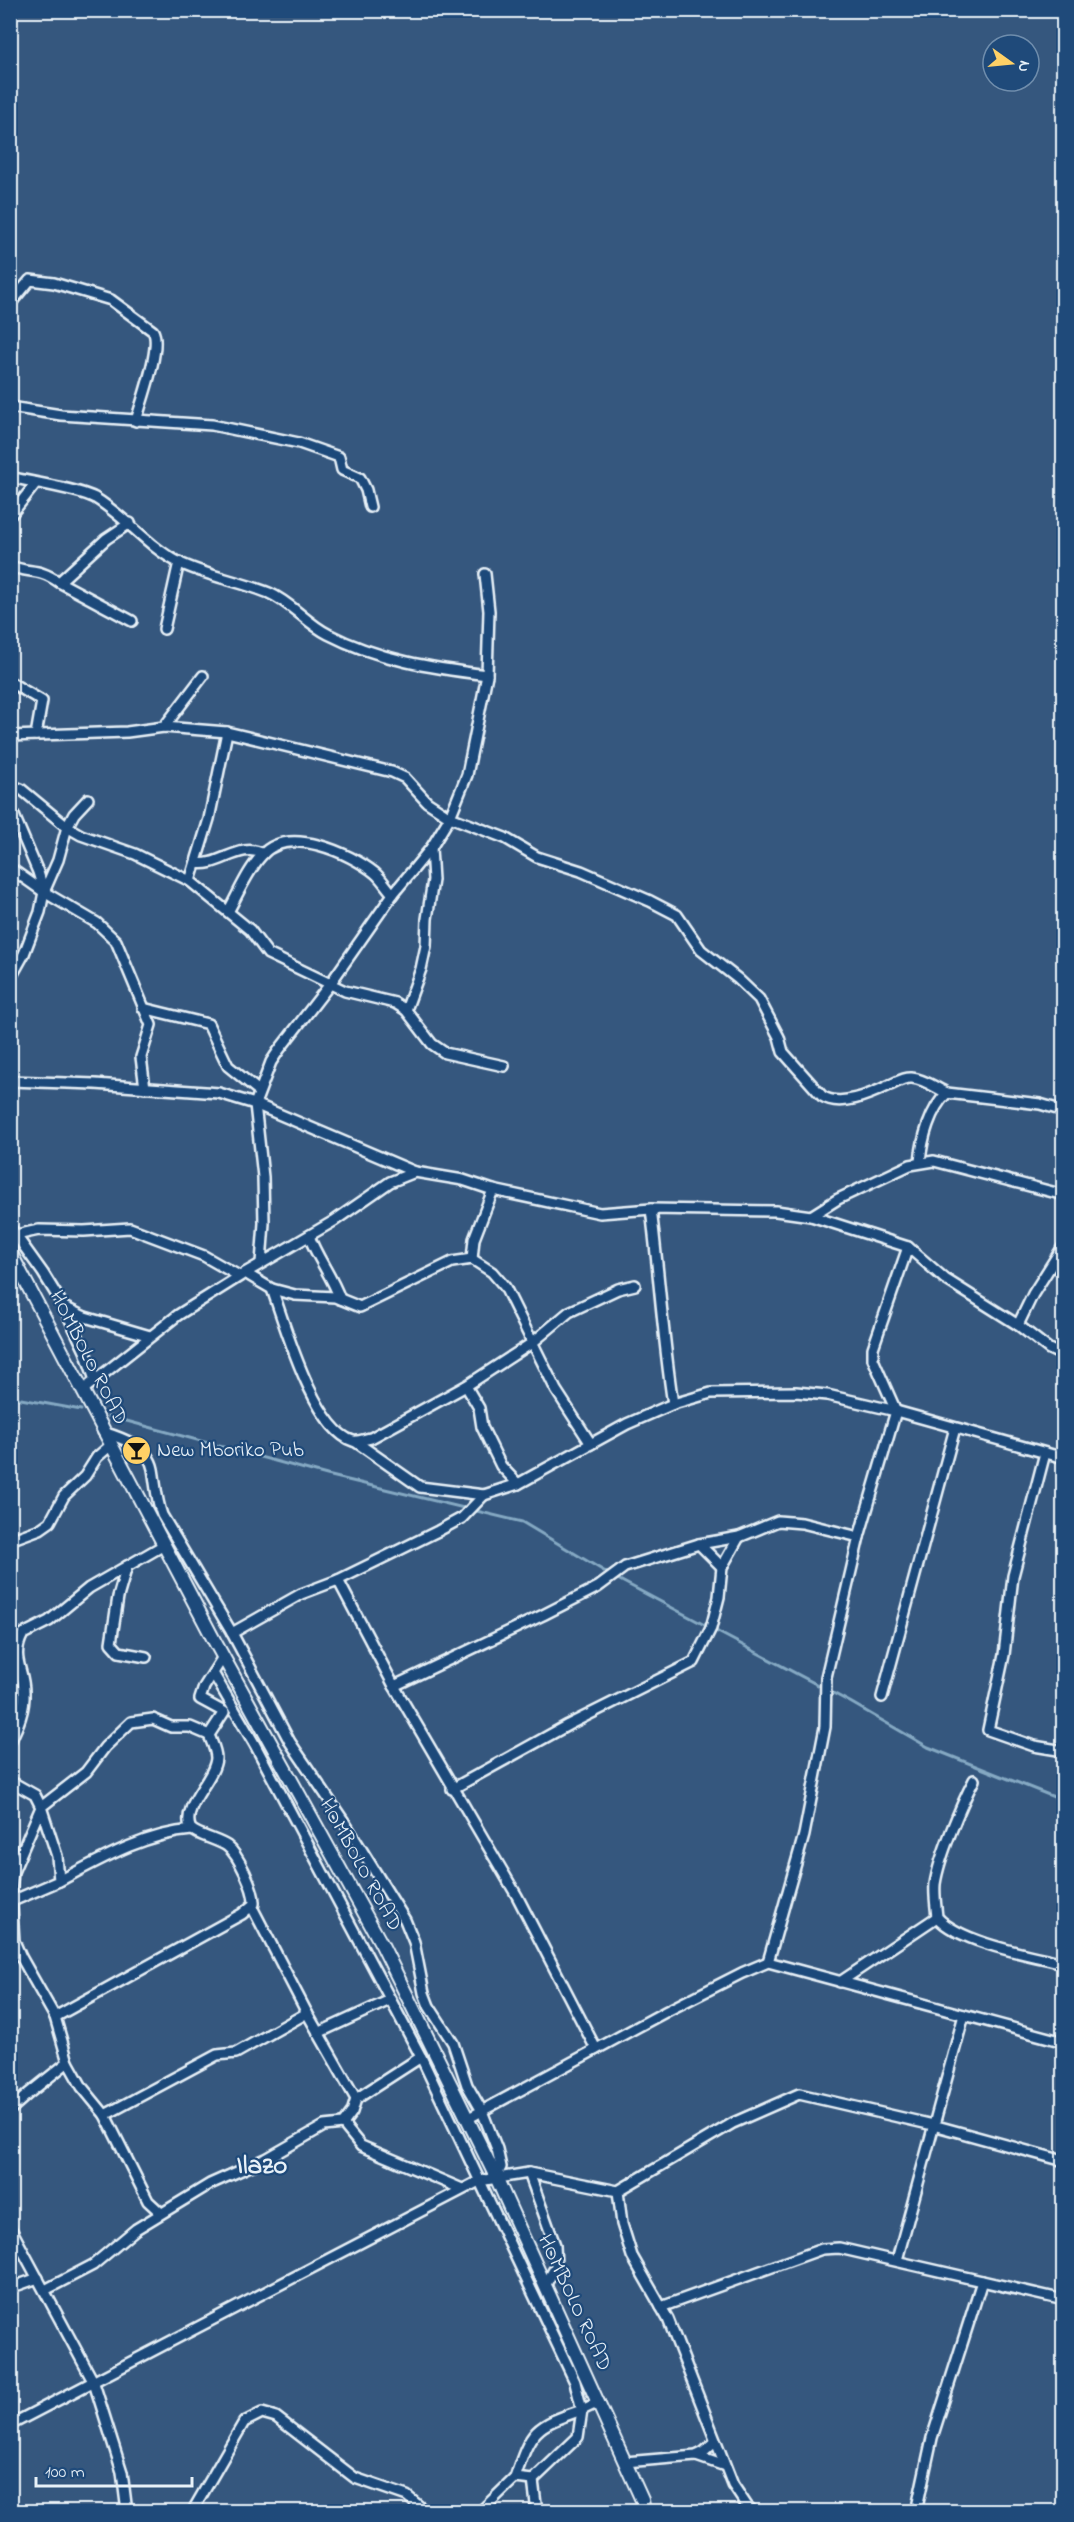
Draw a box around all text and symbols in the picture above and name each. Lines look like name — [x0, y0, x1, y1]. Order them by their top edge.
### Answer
north arrow — [981, 33, 1041, 93]
text: N — [1011, 58, 1037, 75]
street label: HOMBOLO ROAD — [41, 1285, 135, 1431]
bar icon: New Mboriko Pub — [120, 1435, 152, 1467]
place label: New Mboriko Pub — [157, 1436, 304, 1466]
street label: HOMBOLO ROAD — [311, 1793, 409, 1937]
district label: Ilazo — [237, 2147, 287, 2186]
street label: HOMBOLO ROAD — [529, 2230, 619, 2376]
scale bar — [36, 2450, 192, 2488]
text: 100 m — [45, 2460, 85, 2486]

